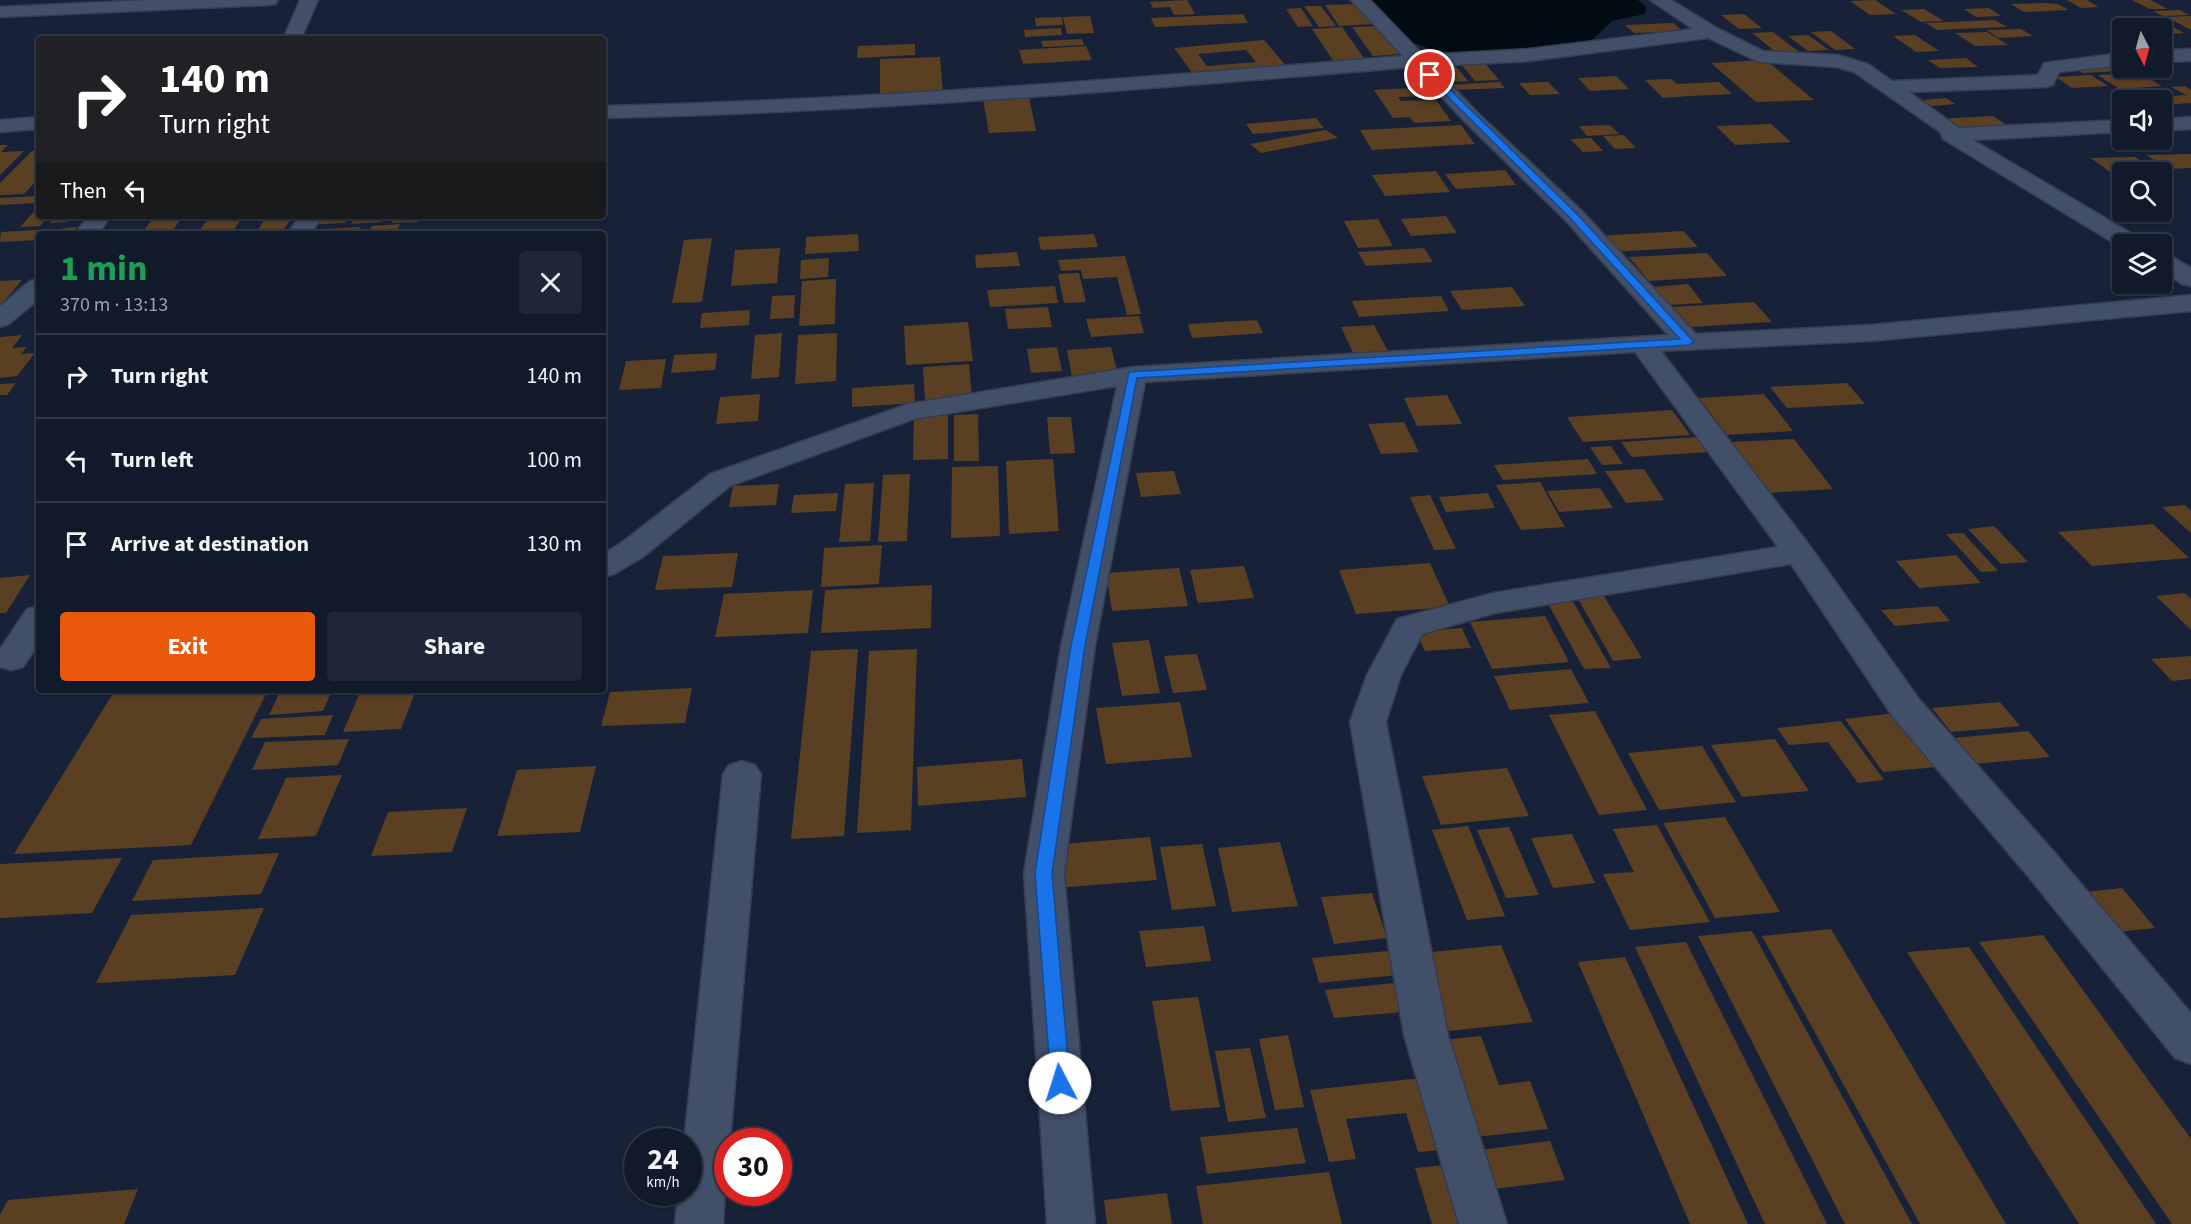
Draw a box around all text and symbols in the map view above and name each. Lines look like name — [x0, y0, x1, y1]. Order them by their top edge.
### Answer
north arrow — [2112, 18, 2172, 78]
map controls — [2112, 18, 2172, 294]
text: 140 m — [159, 49, 270, 109]
pin — [1404, 49, 1455, 100]
icon: arrive — [1413, 58, 1446, 91]
icon: right — [60, 60, 138, 138]
button: sound — [2112, 90, 2172, 150]
text: Turn right — [159, 105, 270, 144]
button: search — [2112, 162, 2172, 222]
icon: left — [119, 174, 152, 207]
text: Then — [60, 175, 107, 207]
button: layers — [2112, 234, 2172, 294]
text: 1 min — [60, 243, 148, 294]
button: close — [519, 251, 582, 314]
text: 370 m · 13:13 — [60, 291, 168, 319]
icon: right — [60, 360, 93, 393]
text: Turn right — [111, 360, 208, 392]
text: 140 m — [527, 360, 582, 392]
icon: left — [60, 444, 93, 477]
text: Turn left — [111, 444, 193, 476]
text: 100 m — [527, 444, 582, 476]
icon: arrive — [60, 528, 93, 561]
text: Arrive at destination — [111, 528, 309, 560]
text: 130 m — [527, 528, 582, 560]
button: Exit — [60, 612, 315, 681]
button: Share — [327, 612, 582, 681]
position arrow — [1028, 1051, 1092, 1115]
speed limit sign: 30 — [714, 1128, 792, 1206]
text: 24 — [647, 1138, 679, 1181]
text: km/h — [646, 1172, 680, 1193]

